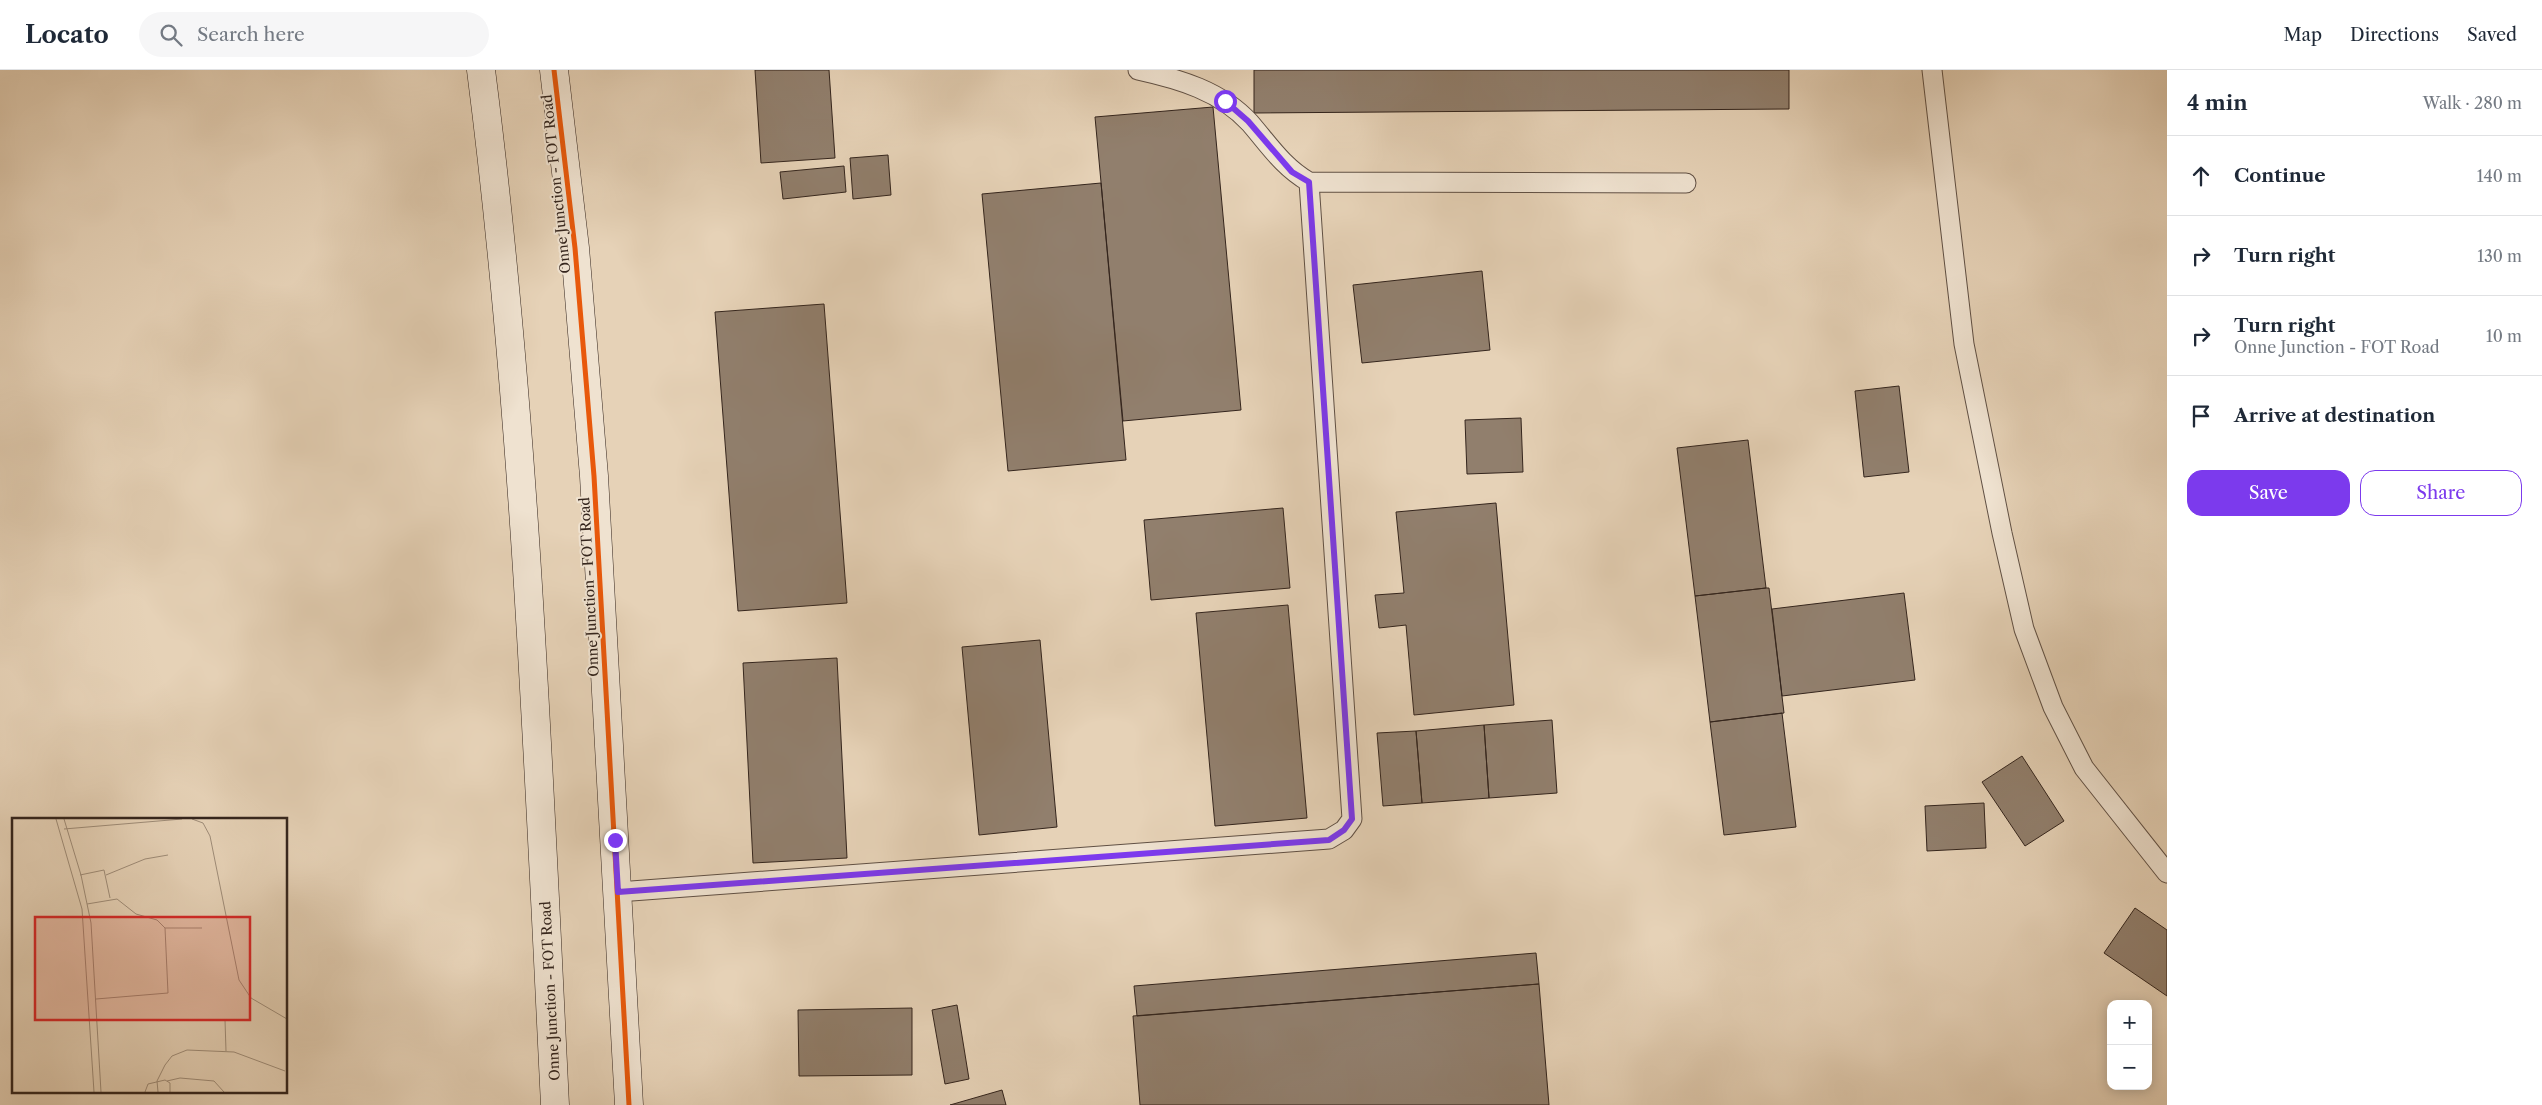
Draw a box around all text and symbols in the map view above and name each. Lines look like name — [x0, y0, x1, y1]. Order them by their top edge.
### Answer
search box — [139, 12, 489, 57]
text: Locato — [25, 20, 109, 49]
icon: search — [157, 21, 185, 49]
text: Search here — [197, 23, 305, 46]
text: Map — [2283, 24, 2322, 46]
text: Directions — [2350, 24, 2439, 46]
text: Saved — [2467, 24, 2517, 46]
route start — [1214, 90, 1237, 113]
text: 4 min — [2187, 90, 2248, 115]
street label: Onne Junction - FOT Road — [538, 93, 574, 274]
text: Walk · 280 m — [2423, 93, 2522, 113]
icon: ahead — [2187, 162, 2215, 190]
text: Continue — [2234, 164, 2326, 187]
text: 140 m — [2477, 166, 2522, 186]
icon: right — [2187, 242, 2215, 270]
text: Turn right — [2234, 244, 2335, 267]
text: 130 m — [2477, 246, 2522, 266]
text: Turn right — [2234, 314, 2335, 337]
icon: right — [2187, 322, 2215, 350]
text: 10 m — [2486, 326, 2522, 346]
text: Onne Junction - FOT Road — [2234, 337, 2440, 357]
icon: arrive — [2187, 402, 2215, 430]
text: Arrive at destination — [2234, 404, 2435, 427]
button: Save — [2187, 470, 2350, 516]
button: Share — [2360, 470, 2522, 516]
street label: Onne Junction - FOT Road — [575, 496, 603, 677]
inset map — [12, 818, 288, 1092]
route end — [604, 829, 627, 852]
street label: Onne Junction - FOT Road — [536, 900, 564, 1081]
map controls — [2107, 1000, 2152, 1090]
button: + — [2107, 1000, 2152, 1045]
button: − — [2107, 1045, 2152, 1090]

